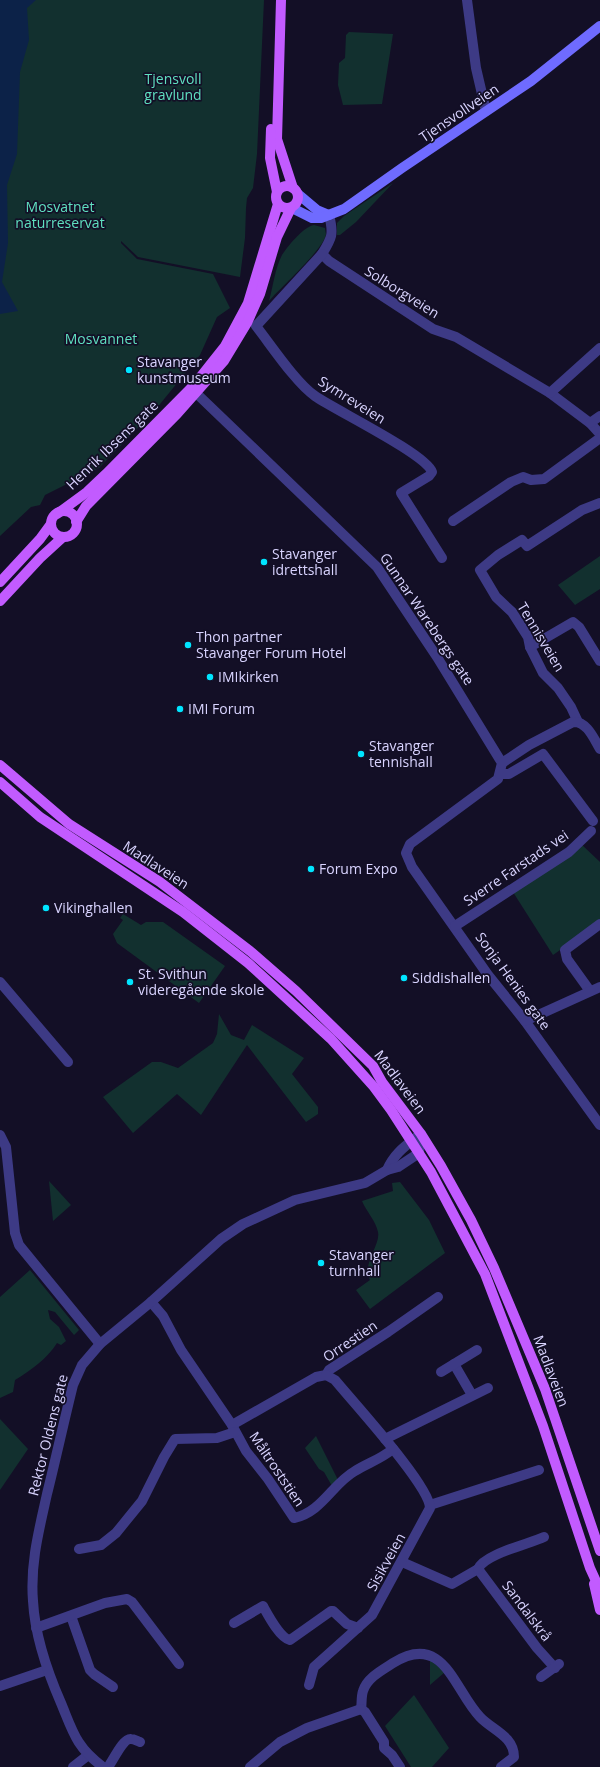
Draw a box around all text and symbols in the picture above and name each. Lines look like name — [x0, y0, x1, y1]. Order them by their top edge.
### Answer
park label: Tjensvoll gravlund — [144, 69, 202, 104]
street label: Tjensvollveien — [415, 79, 502, 146]
park label: Mosvatnet naturreservat — [15, 197, 105, 232]
street label: Solborgveien — [361, 261, 443, 322]
park label: Mosvannet — [65, 329, 137, 348]
place label: Stavanger kunstmuseum — [137, 352, 231, 387]
marker: Stavanger kunstmuseum — [124, 365, 134, 375]
street label: Symreveien — [315, 371, 390, 428]
street label: Henrik Ibsens gate — [61, 396, 162, 494]
place label: Stavanger idrettshall — [272, 544, 338, 579]
street label: Gunnar Warebergs gate — [376, 549, 479, 689]
marker: Stavanger idrettshall — [259, 557, 269, 567]
street label: Tennisveien — [513, 599, 570, 675]
place label: Thon partner Stavanger Forum Hotel — [196, 627, 346, 662]
marker: Thon partner Stavanger Forum Hotel — [183, 640, 193, 650]
place label: IMIkirken — [218, 667, 279, 686]
marker: IMIkirken — [205, 672, 215, 682]
place label: IMI Forum — [188, 699, 255, 718]
marker: IMI Forum — [175, 704, 185, 714]
place label: Stavanger tennishall — [369, 736, 434, 771]
marker: Stavanger tennishall — [356, 749, 366, 759]
street label: Sverre Farstads vei — [459, 825, 572, 910]
street label: Madlaveien — [120, 836, 193, 893]
place label: Forum Expo — [319, 859, 398, 878]
marker: Forum Expo — [306, 864, 316, 874]
place label: Vikinghallen — [54, 898, 133, 917]
marker: Vikinghallen — [41, 903, 51, 913]
street label: Sonja Henies gate — [472, 928, 555, 1033]
place label: St. Svithun videregående skole — [138, 964, 264, 999]
place label: Siddishallen — [412, 968, 490, 987]
marker: Siddishallen — [399, 973, 409, 983]
marker: St. Svithun videregående skole — [125, 977, 135, 987]
street label: Madlaveien — [370, 1046, 431, 1117]
place label: Stavanger turnhall — [329, 1245, 394, 1280]
marker: Stavanger turnhall — [316, 1258, 326, 1268]
street label: Orrestien — [319, 1315, 381, 1366]
street label: Madlaveien — [529, 1332, 574, 1409]
street label: Rektor Oldens gate — [23, 1372, 72, 1498]
street label: Måltroststien — [245, 1428, 309, 1510]
street label: Sisikveien — [362, 1529, 409, 1594]
street label: Sandalskrå — [498, 1576, 556, 1645]

